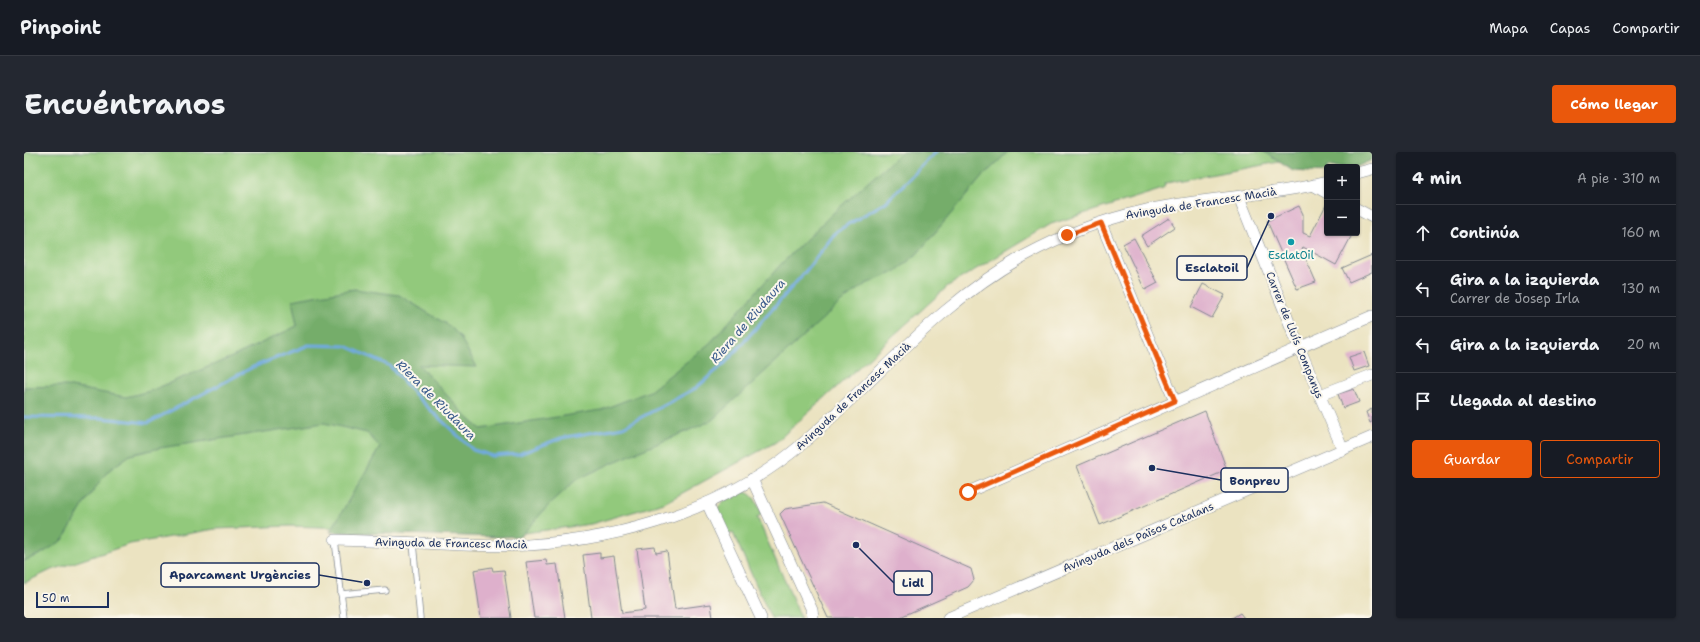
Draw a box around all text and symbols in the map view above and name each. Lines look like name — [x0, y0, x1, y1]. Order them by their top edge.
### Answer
text: Pinpoint — [20, 15, 101, 40]
text: Mapa — [1489, 19, 1528, 37]
text: Capas — [1550, 19, 1591, 37]
text: Compartir — [1613, 19, 1680, 37]
text: Encuéntranos — [24, 85, 226, 123]
button: Cómo llegar — [1552, 85, 1676, 123]
map controls — [1324, 164, 1360, 236]
button: + — [1324, 164, 1360, 200]
text: 4 min — [1412, 167, 1462, 189]
text: A pie · 310 m — [1577, 170, 1660, 187]
street label: Avinguda de Francesc Macià — [1125, 184, 1278, 223]
button: − — [1324, 200, 1360, 236]
icon: ahead — [1412, 222, 1434, 244]
text: Continúa — [1450, 223, 1519, 243]
text: 160 m — [1622, 224, 1660, 241]
route end — [1058, 226, 1076, 244]
marker: EsclatOil — [1286, 237, 1296, 247]
place label: EsclatOil — [1268, 248, 1315, 263]
callout: Esclatoil — [1177, 256, 1247, 280]
text: Esclatoil — [1185, 260, 1239, 276]
street label: Carrer de Lluís Companys — [1262, 269, 1327, 401]
text: Gira a la izquierda — [1450, 270, 1599, 290]
water label: Riera de Riudaura — [707, 276, 789, 366]
icon: left — [1412, 278, 1434, 300]
text: 130 m — [1622, 280, 1660, 297]
text: Carrer de Josep Irla — [1450, 290, 1580, 307]
icon: left — [1412, 334, 1434, 356]
text: Gira a la izquierda — [1450, 335, 1599, 355]
text: 20 m — [1627, 336, 1660, 353]
street label: Avinguda de Francesc Macià — [792, 339, 914, 454]
water label: Riera de Riudaura — [393, 357, 479, 443]
icon: arrive — [1412, 390, 1434, 412]
text: Llegada al destino — [1450, 391, 1597, 411]
button: Guardar — [1412, 440, 1532, 478]
button: Compartir — [1540, 440, 1660, 478]
callout: Bonpreu — [1221, 468, 1288, 492]
text: Bonpreu — [1230, 473, 1280, 489]
route start — [959, 483, 977, 501]
street label: Avinguda dels Països Catalans — [1060, 499, 1216, 576]
street label: Avinguda de Francesc Macià — [375, 535, 528, 552]
callout: Aparcament Urgències — [161, 563, 319, 587]
text: Aparcament Urgències — [169, 567, 311, 583]
callout: Lidl — [894, 571, 932, 595]
text: Lidl — [902, 575, 924, 591]
scale bar — [36, 590, 109, 609]
text: 50 m — [42, 591, 70, 606]

